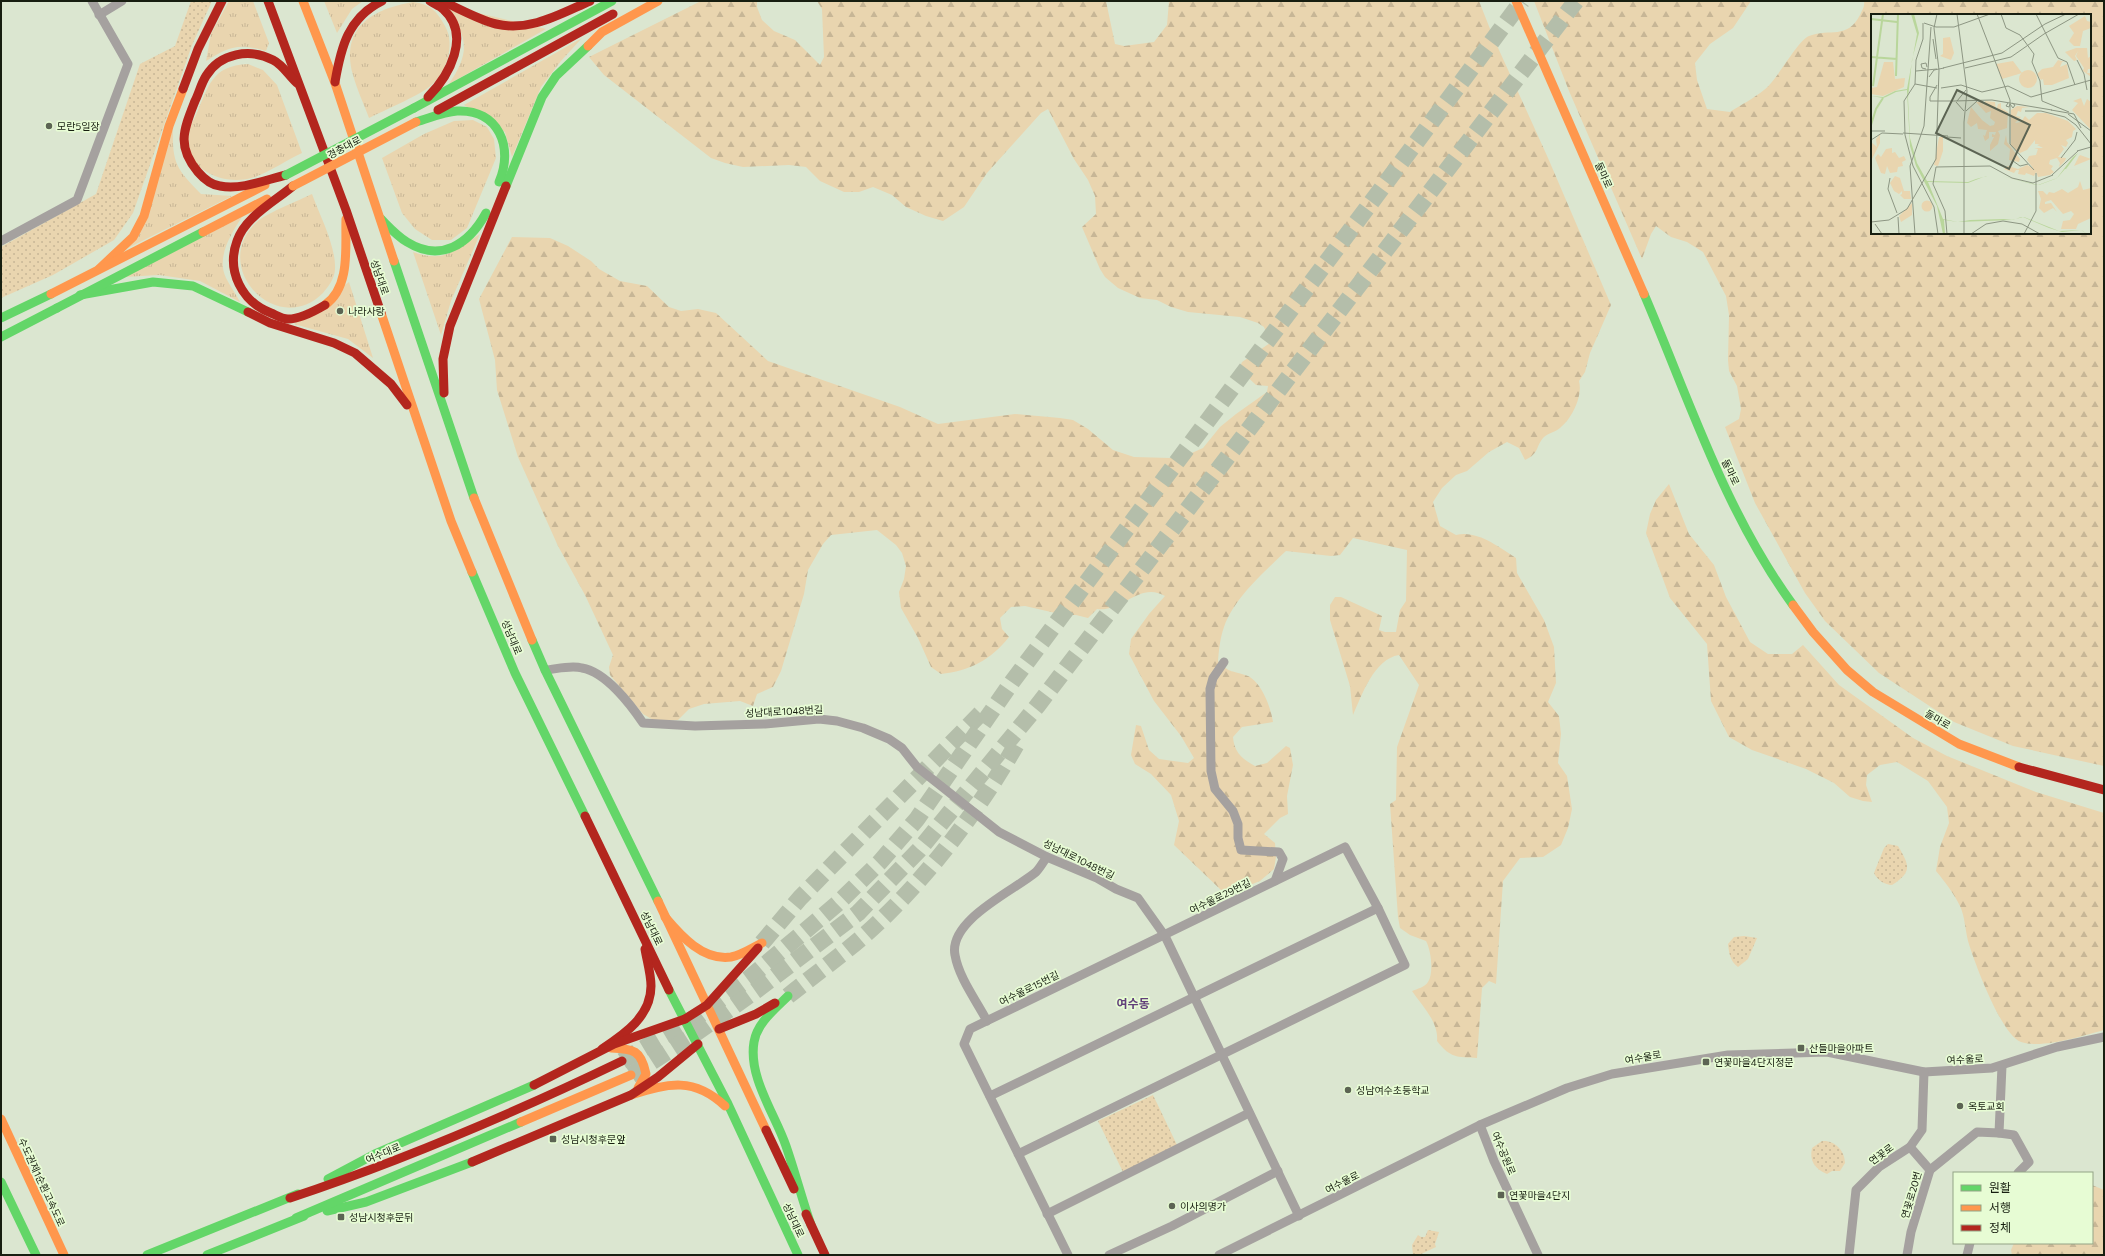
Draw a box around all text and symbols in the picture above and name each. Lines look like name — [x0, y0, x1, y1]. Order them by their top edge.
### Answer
inset map — [1871, 14, 2091, 234]
place label: 모란5일장 — [57, 120, 100, 132]
marker: 모란5일장 — [44, 121, 54, 131]
street label: 경충대로 — [325, 133, 363, 161]
street label: 돌마로 — [1593, 160, 1615, 190]
street label: 성남대로 — [368, 258, 392, 296]
place label: 나라사랑 — [348, 305, 385, 317]
marker: 나라사랑 — [335, 306, 345, 316]
street label: 돌마로 — [1720, 457, 1742, 487]
street label: 성남대로 — [499, 618, 525, 656]
street label: 성남대로1048번길 — [745, 703, 823, 719]
street label: 돌마로 — [1923, 707, 1953, 731]
street label: 성남대로1048번길 — [1041, 836, 1117, 882]
street label: 여수울로29번길 — [1187, 876, 1253, 916]
street label: 성남대로 — [639, 909, 665, 947]
street label: 여수울로15번길 — [997, 968, 1061, 1008]
district label: 여수동 — [1116, 996, 1150, 1010]
place label: 산들마을아파트 — [1809, 1042, 1873, 1054]
marker: 산들마을아파트 — [1796, 1043, 1806, 1053]
street label: 여수울로 — [1624, 1048, 1662, 1066]
street label: 여수울로 — [1946, 1052, 1984, 1066]
place label: 연꽃마을4단지정문 — [1714, 1056, 1794, 1068]
marker: 연꽃마을4단지정문 — [1701, 1057, 1711, 1067]
place label: 성남여수초등학교 — [1356, 1084, 1430, 1096]
marker: 성남여수초등학교 — [1343, 1085, 1353, 1095]
place label: 옥토교회 — [1968, 1100, 2005, 1112]
marker: 옥토교회 — [1955, 1101, 1965, 1111]
street label: 여수공원로 — [1489, 1129, 1519, 1177]
place label: 성남시청후문앞 — [561, 1133, 625, 1145]
marker: 성남시청후문앞 — [548, 1134, 558, 1144]
street label: 수도권제1순환고속도로 — [16, 1136, 68, 1228]
street label: 여수대로 — [364, 1140, 402, 1166]
street label: 연꽃로 — [1866, 1141, 1896, 1167]
street label: 여수울로 — [1323, 1168, 1361, 1196]
street label: 연꽃로20번 — [1899, 1170, 1923, 1220]
legend — [1953, 1172, 2093, 1244]
text: 원활 — [1989, 1180, 2011, 1194]
place label: 연꽃마을4단지 — [1509, 1189, 1570, 1201]
marker: 연꽃마을4단지 — [1496, 1190, 1506, 1200]
place label: 이사의명가 — [1180, 1200, 1226, 1212]
text: 서행 — [1989, 1200, 2011, 1214]
street label: 성남대로 — [781, 1201, 807, 1239]
marker: 이사의명가 — [1167, 1201, 1177, 1211]
place label: 성남시청후문뒤 — [349, 1211, 413, 1223]
marker: 성남시청후문뒤 — [336, 1212, 346, 1222]
text: 정체 — [1989, 1220, 2011, 1234]

